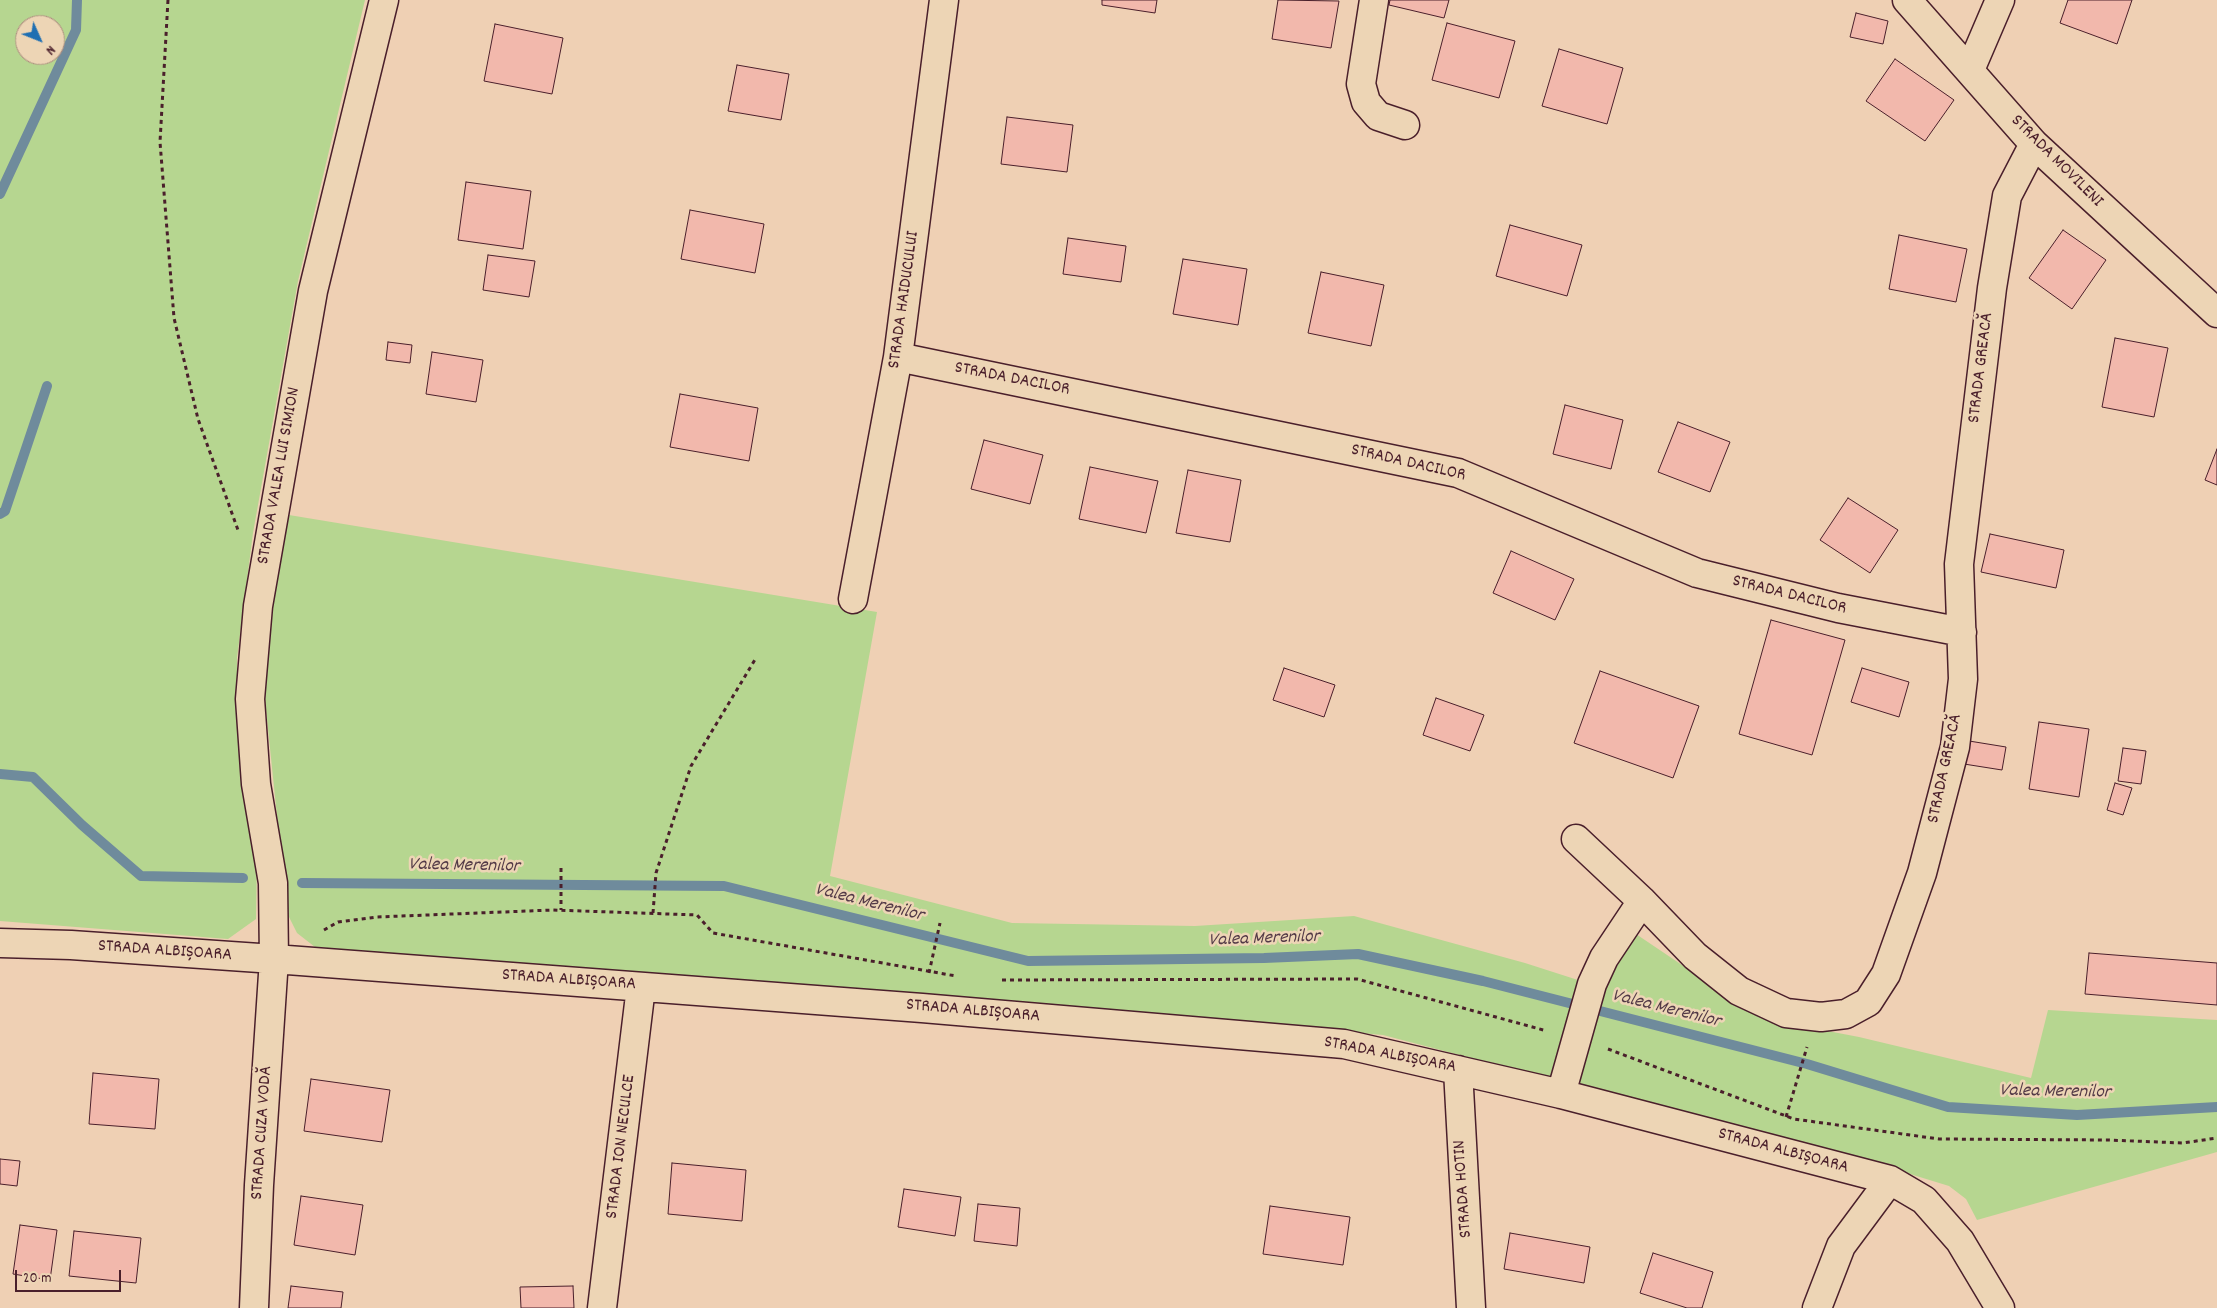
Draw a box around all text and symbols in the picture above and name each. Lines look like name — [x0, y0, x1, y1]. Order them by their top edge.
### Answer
north arrow — [15, 15, 65, 65]
text: N — [40, 40, 60, 59]
street label: STRADA MOVILENI — [2005, 111, 2107, 213]
street label: STRADA HAIDUCULUI — [885, 230, 925, 370]
street label: STRADA GREACĂ — [1965, 312, 1999, 424]
street label: STRADA DACILOR — [953, 358, 1071, 402]
street label: STRADA VALEA LUI SIMION — [254, 386, 306, 566]
street label: STRADA DACILOR — [1349, 440, 1467, 488]
street label: STRADA DACILOR — [1730, 571, 1848, 621]
street label: STRADA GREACĂ — [1924, 712, 1968, 826]
water label: Valea Merenilor — [408, 855, 520, 879]
water label: Valea Merenilor — [812, 879, 926, 929]
water label: Valea Merenilor — [1208, 927, 1320, 953]
street label: STRADA ALBIȘOARA — [97, 937, 233, 967]
street label: STRADA ALBIȘOARA — [501, 966, 637, 996]
water label: Valea Merenilor — [1609, 985, 1723, 1035]
street label: STRADA ALBIȘOARA — [905, 995, 1041, 1029]
street label: STRADA ALBIȘOARA — [1322, 1033, 1458, 1079]
street label: STRADA CUZA VODĂ — [248, 1065, 278, 1201]
street label: STRADA ION NECULCE — [602, 1074, 642, 1220]
water label: Valea Merenilor — [1999, 1081, 2111, 1105]
street label: STRADA ALBIȘOARA — [1715, 1124, 1851, 1180]
street label: STRADA HOTIN — [1450, 1139, 1478, 1239]
scale bar — [18, 1260, 124, 1292]
text: 20 m — [23, 1268, 51, 1290]

